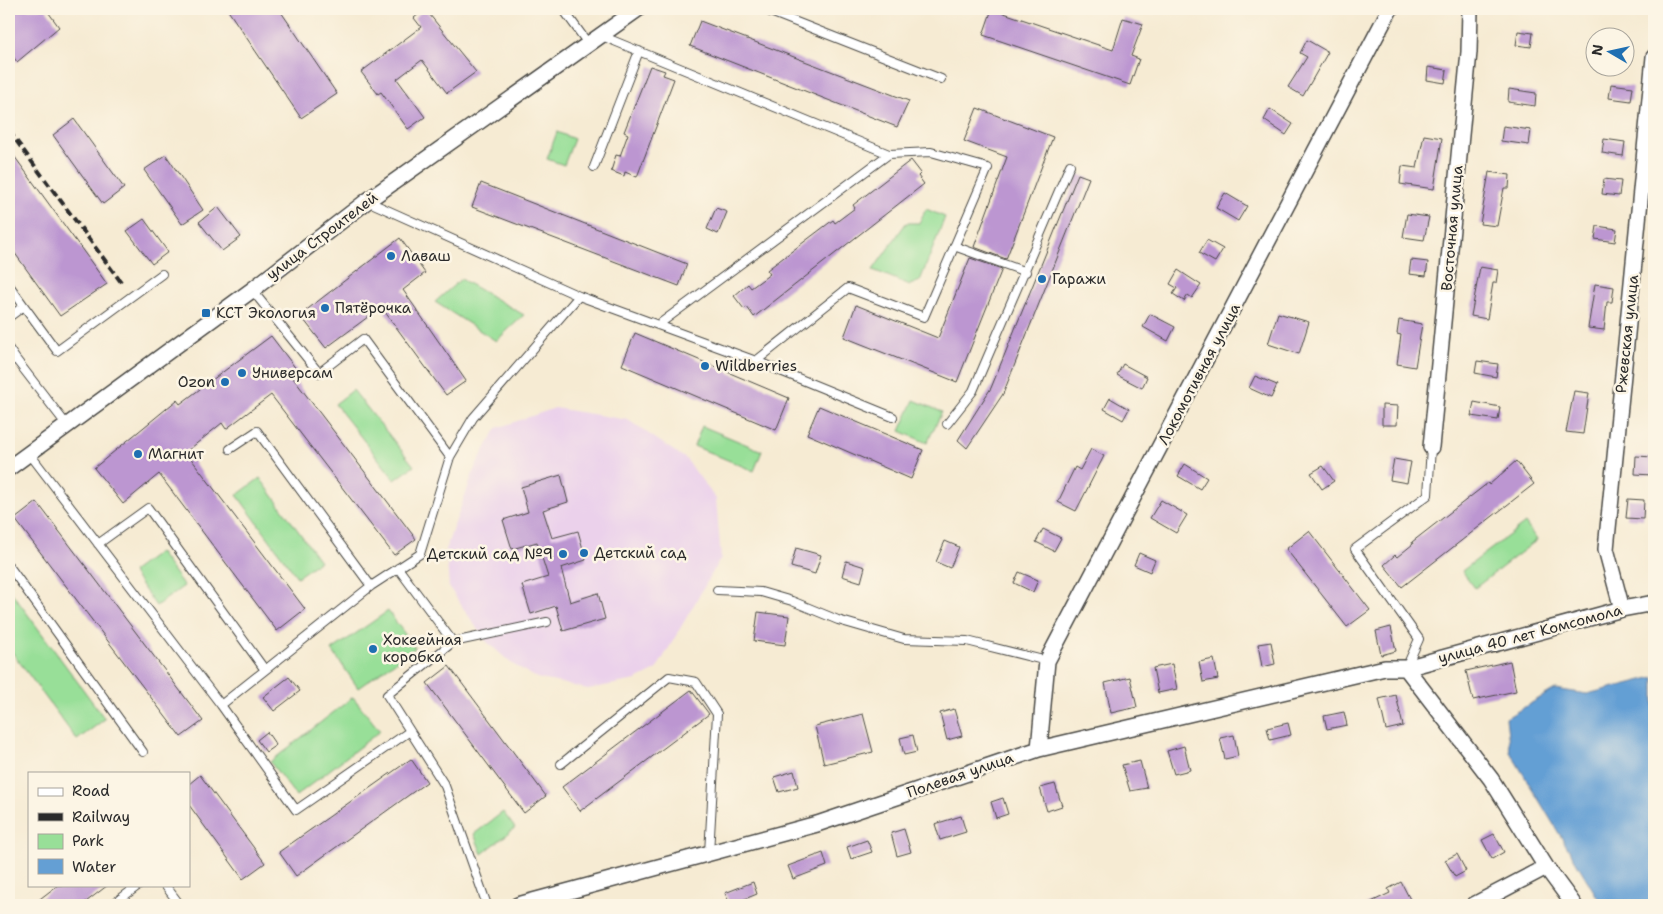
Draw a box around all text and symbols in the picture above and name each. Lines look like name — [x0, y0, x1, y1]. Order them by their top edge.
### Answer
north arrow — [1586, 28, 1636, 78]
text: N — [1587, 43, 1607, 57]
street label: Восточная улица — [1437, 164, 1468, 292]
street label: улица Строителей — [262, 187, 382, 285]
place label: Лаваш — [401, 246, 451, 266]
marker: Лаваш — [385, 250, 397, 262]
place label: Гаражи — [1052, 269, 1106, 289]
marker: Гаражи — [1036, 273, 1048, 285]
street label: Ржевская улица — [1611, 273, 1643, 394]
place label: Пятёрочка — [335, 298, 412, 318]
street label: Локомотивная улица — [1153, 299, 1245, 448]
marker: Пятёрочка — [319, 302, 331, 314]
place label: КСТ Экология — [216, 303, 316, 323]
marker: КСТ Экология — [200, 307, 212, 319]
place label: Wildberries — [715, 356, 797, 376]
marker: Wildberries — [699, 360, 711, 372]
place label: Универсам — [252, 363, 333, 383]
marker: Универсам — [236, 367, 248, 379]
place label: Ozon — [178, 372, 215, 392]
marker: Ozon — [219, 376, 231, 388]
place label: Магнит — [148, 444, 204, 464]
marker: Магнит — [132, 448, 144, 460]
place label: Детский сад — [594, 543, 687, 563]
place label: Детский сад №9 — [427, 544, 553, 564]
marker: Детский сад — [578, 547, 590, 559]
marker: Детский сад №9 — [557, 548, 569, 560]
street label: улица 40 лет Комсомола — [1436, 600, 1625, 668]
place label: Хокеейная коробка — [383, 630, 462, 667]
marker: Хокеейная коробка — [367, 643, 379, 655]
street label: Полевая улица — [904, 747, 1017, 803]
legend — [28, 772, 190, 886]
text: Road — [72, 781, 110, 801]
text: Railway — [72, 807, 130, 827]
text: Park — [72, 831, 104, 851]
text: Water — [72, 857, 116, 877]

